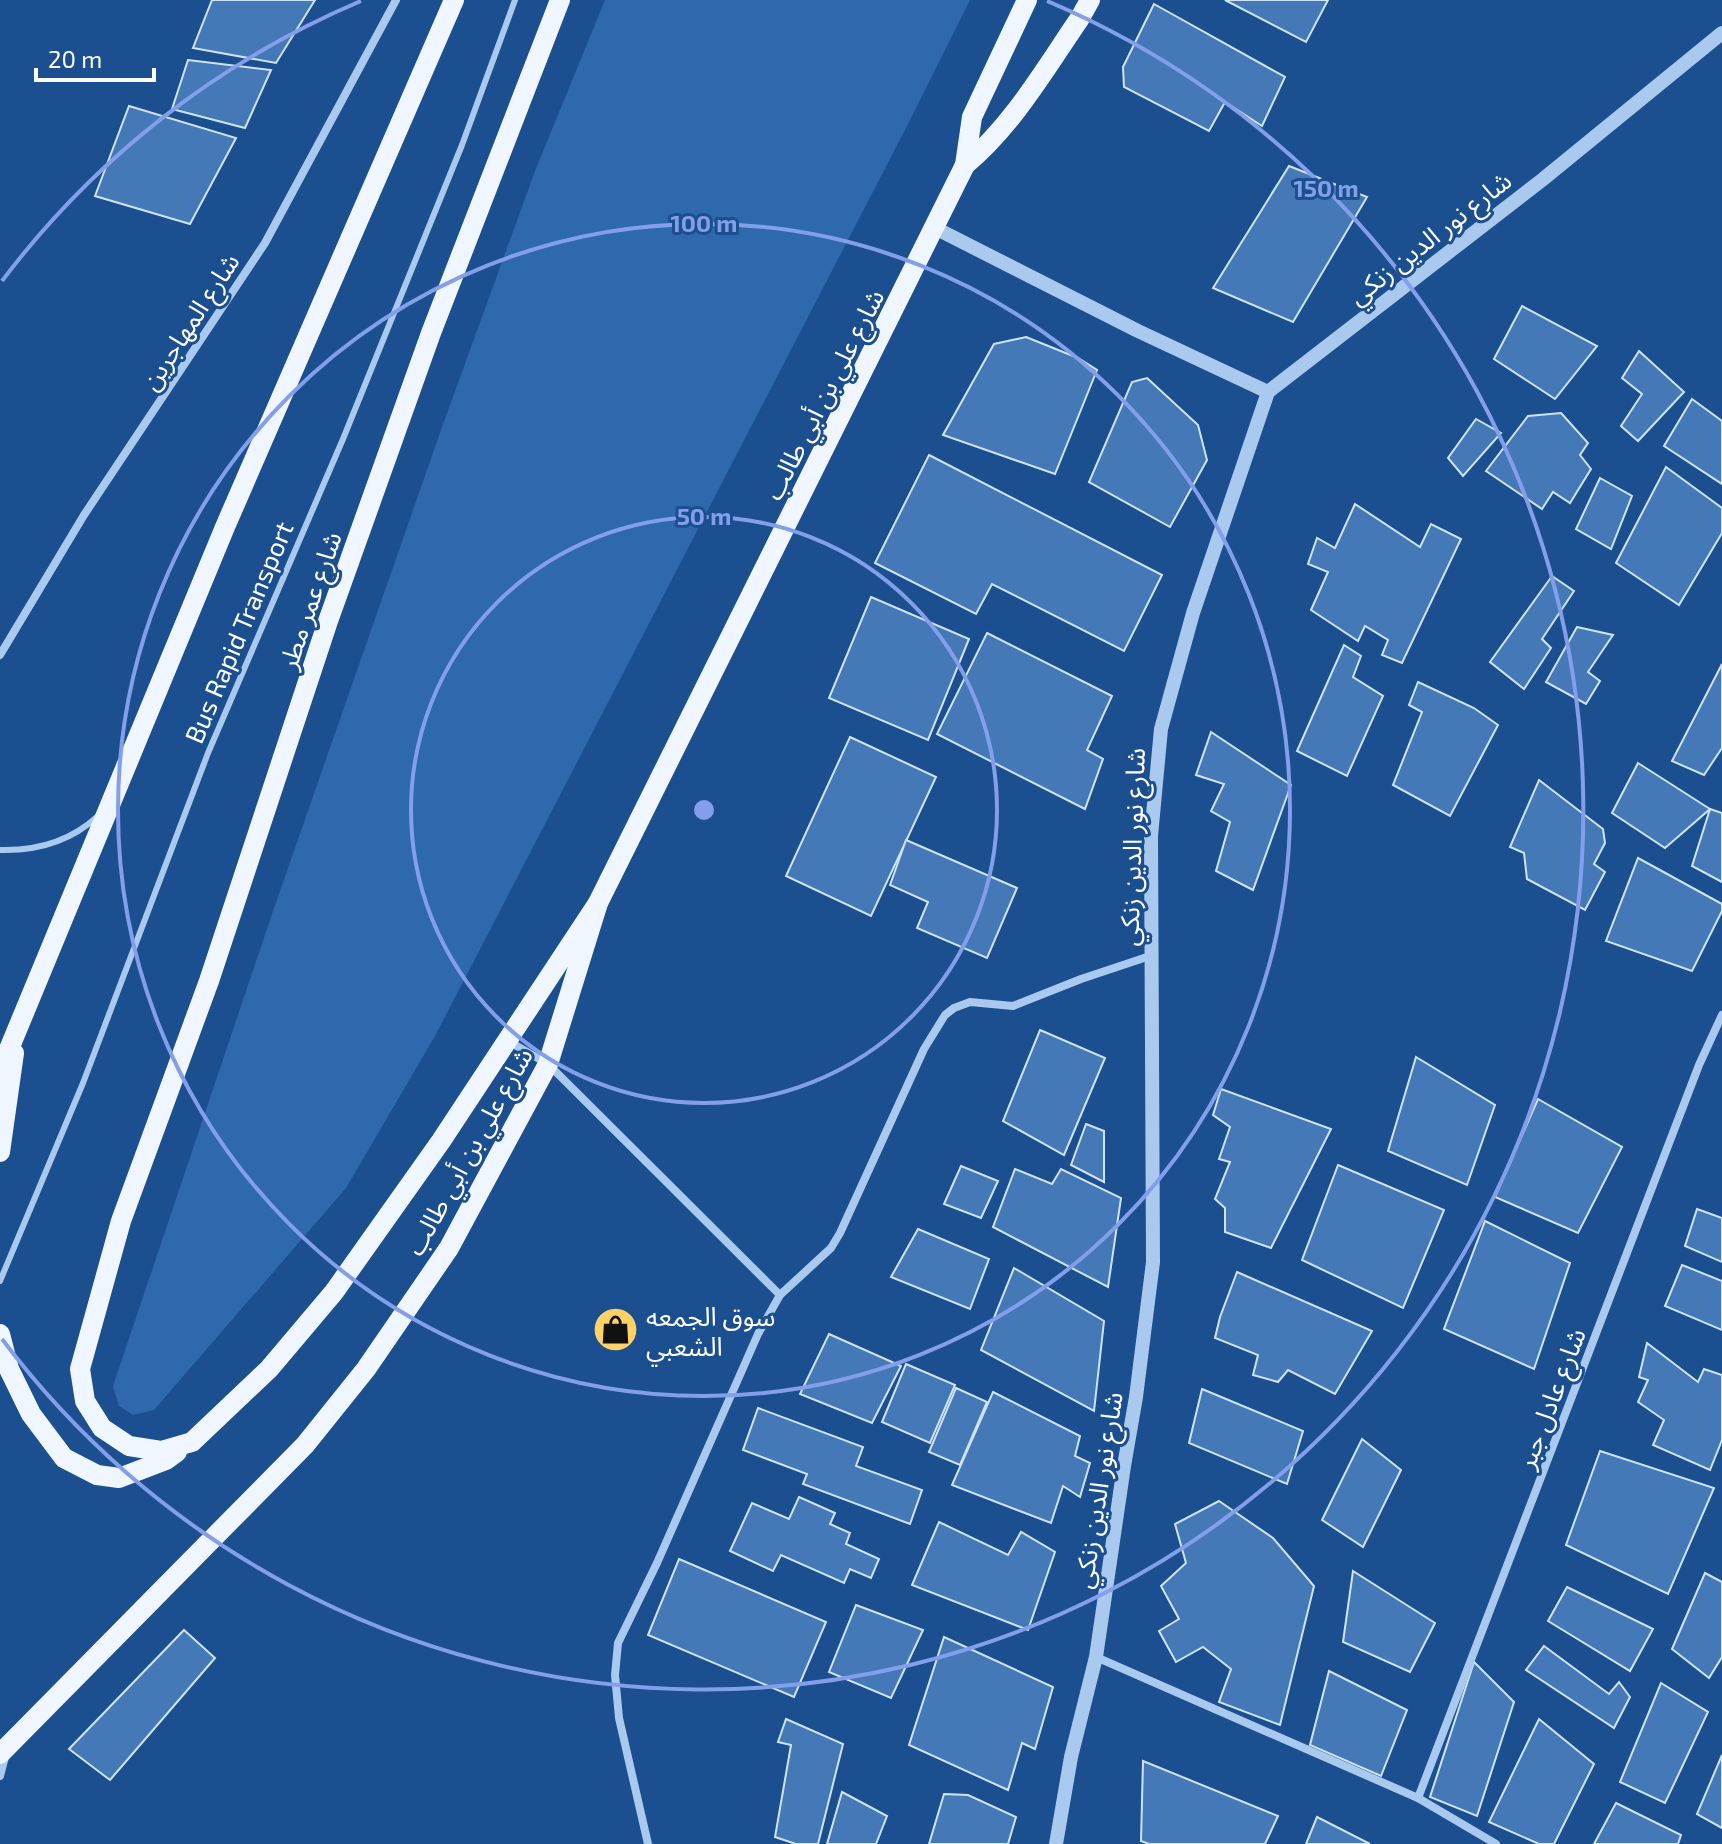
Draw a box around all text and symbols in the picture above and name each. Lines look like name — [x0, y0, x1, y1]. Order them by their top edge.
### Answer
scale bar — [36, 32, 154, 82]
text: 20 m — [48, 44, 102, 73]
street label: شارع نور الدين زنكي — [1341, 164, 1520, 315]
text: 150 m — [1293, 173, 1359, 202]
text: 100 m — [671, 208, 737, 237]
street label: شارع المهاجرين — [133, 247, 249, 398]
street label: شارع علي بن أبي طالب — [756, 283, 895, 507]
text: 50 m — [677, 501, 731, 530]
street label: Bus Rapid Transport — [177, 516, 299, 748]
street label: شارع عمر مطر — [271, 527, 352, 675]
street label: شارع نور الدين زنكي — [1112, 747, 1156, 947]
centre of rings — [690, 796, 718, 824]
street label: شارع علي بن أبي طالب — [398, 1042, 543, 1263]
place label: سوق الجمعه الشعبي — [646, 1300, 775, 1367]
shop icon: سوق الجمعه الشعبي — [591, 1306, 639, 1354]
street label: شارع عادل جبر — [1509, 1323, 1596, 1475]
street label: شارع نور الدين زنكي — [1066, 1390, 1134, 1591]

